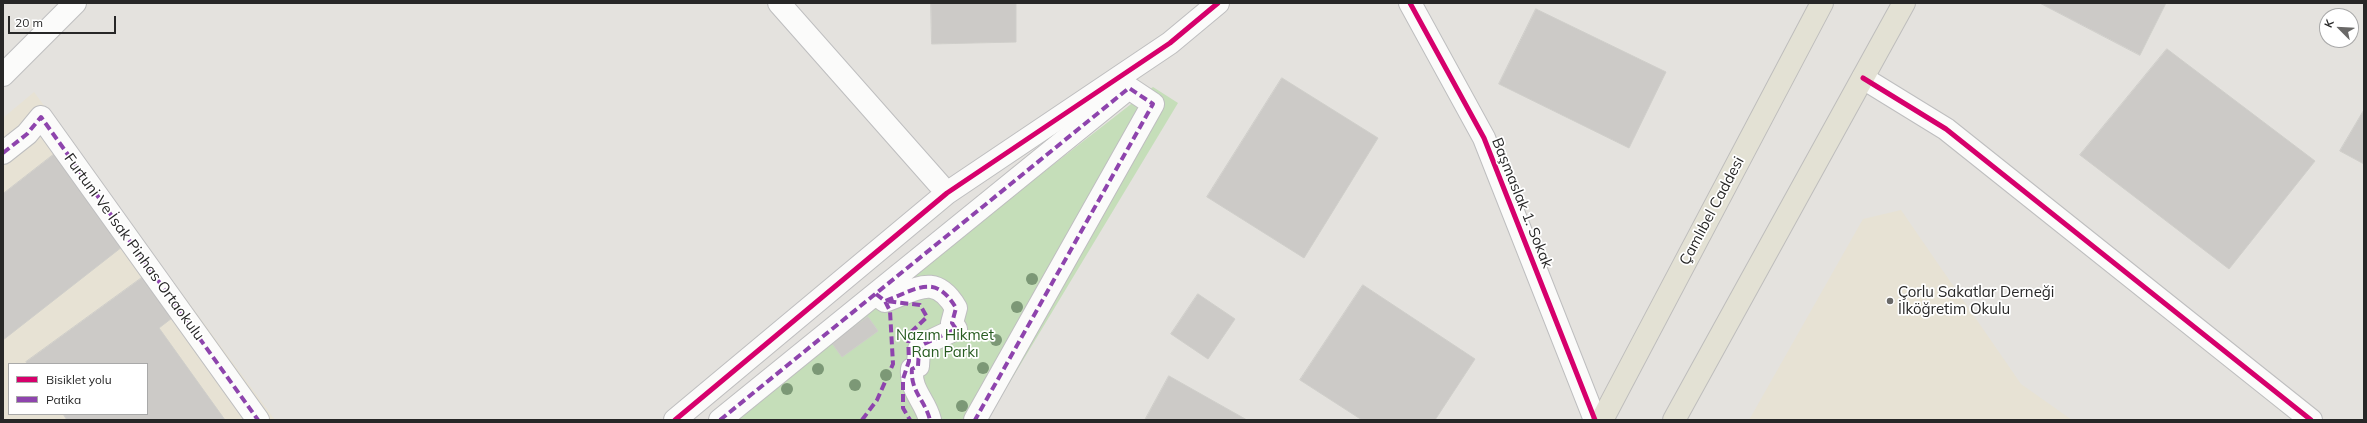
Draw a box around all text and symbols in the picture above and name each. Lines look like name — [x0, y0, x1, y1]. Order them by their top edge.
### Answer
scale bar — [10, 8, 118, 34]
north arrow — [2319, 8, 2359, 48]
text: 20 m — [15, 15, 43, 30]
text: K — [2321, 17, 2337, 30]
street label: Başmaslak 1. Sokak — [1488, 135, 1556, 271]
street label: Furtuni Ve İsak Pinhas Ortaokulu — [60, 150, 208, 344]
street label: Çamlıbel Caddesi — [1676, 154, 1748, 268]
place label: Çorlu Sakatlar Derneği İlköğretim Okulu — [1898, 283, 2054, 318]
marker: Çorlu Sakatlar Derneği İlköğretim Okulu — [1885, 296, 1895, 306]
park label: Nazım Hikmet Ran Parkı — [896, 326, 994, 361]
legend — [8, 363, 148, 415]
text: Bisiklet yolu — [46, 372, 112, 387]
text: Patika — [46, 392, 81, 407]

